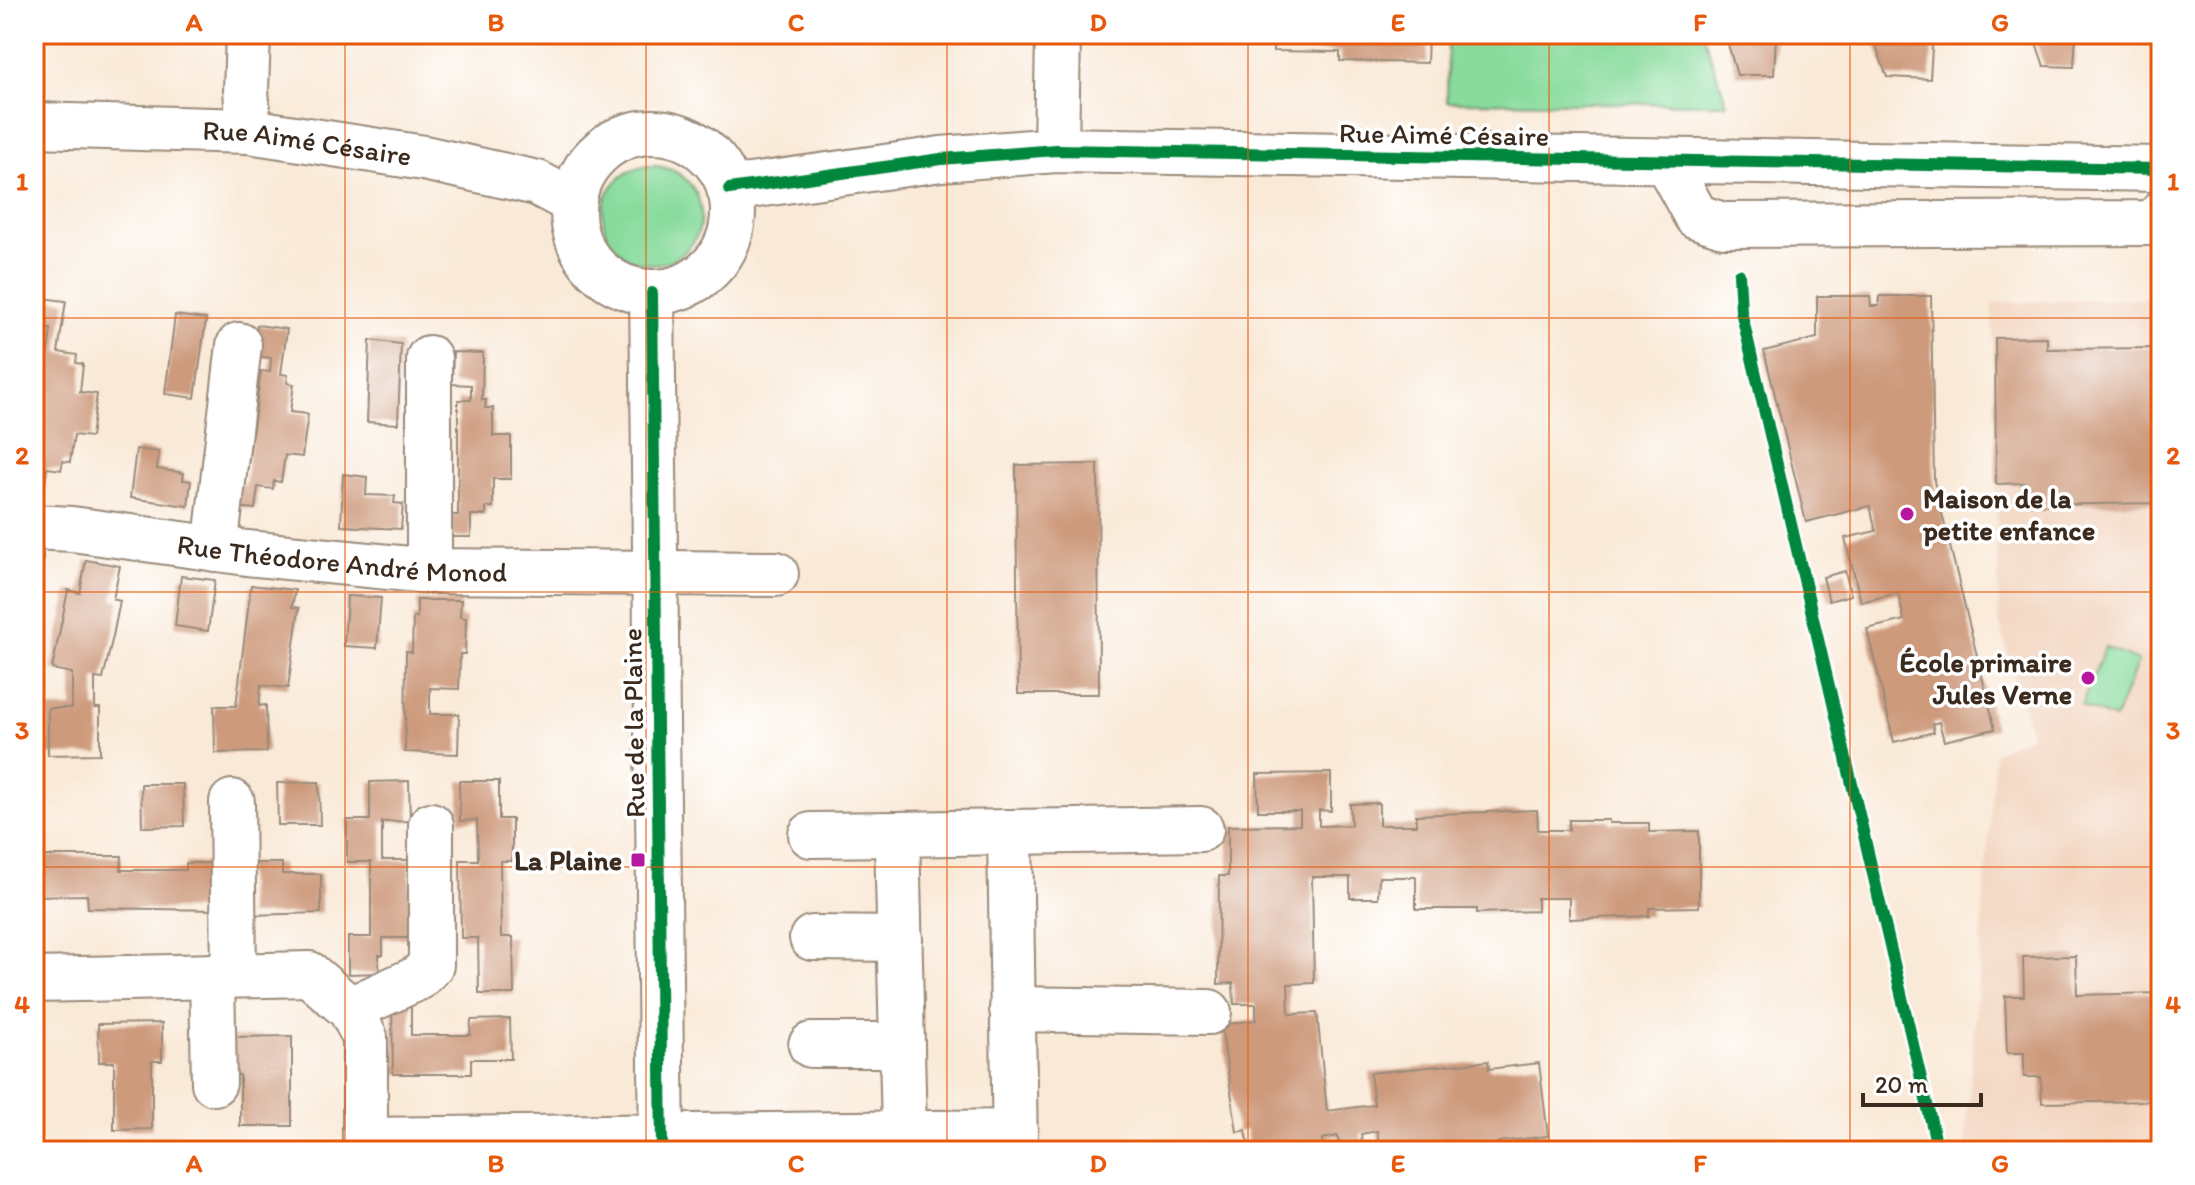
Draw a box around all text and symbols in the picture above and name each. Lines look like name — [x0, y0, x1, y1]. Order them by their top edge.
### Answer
text: A — [185, 6, 203, 38]
text: B — [488, 6, 505, 38]
text: C — [788, 6, 805, 38]
text: D — [1089, 6, 1107, 38]
text: E — [1391, 6, 1405, 38]
text: F — [1693, 6, 1707, 38]
text: G — [1991, 6, 2009, 38]
street label: Rue Aimé Césaire — [202, 113, 414, 173]
street label: Rue Aimé Césaire — [1339, 115, 1549, 153]
text: 1 — [16, 165, 28, 197]
text: 1 — [2167, 165, 2179, 197]
text: 2 — [15, 439, 29, 471]
text: 2 — [2166, 439, 2180, 471]
place label: Maison de la petite enfance — [1922, 481, 2095, 547]
marker: Maison de la petite enfance — [1898, 505, 1916, 523]
street label: Rue Théodore André Monod — [175, 527, 507, 589]
street label: Rue de la Plaine — [614, 628, 652, 818]
place label: École primaire Jules Verne — [1900, 645, 2072, 711]
marker: École primaire Jules Verne — [2079, 669, 2097, 687]
text: 3 — [15, 714, 29, 746]
text: 3 — [2166, 714, 2180, 746]
place label: La Plaine — [514, 843, 622, 877]
marker: La Plaine — [629, 851, 647, 869]
text: 4 — [14, 988, 30, 1020]
text: 4 — [2165, 988, 2181, 1020]
scale bar — [1863, 1057, 1981, 1107]
text: 20 m — [1875, 1070, 1928, 1099]
text: A — [185, 1147, 203, 1179]
text: B — [488, 1147, 505, 1179]
text: C — [788, 1147, 805, 1179]
text: D — [1089, 1147, 1107, 1179]
text: E — [1391, 1147, 1405, 1179]
text: F — [1693, 1147, 1707, 1179]
text: G — [1991, 1147, 2009, 1179]

